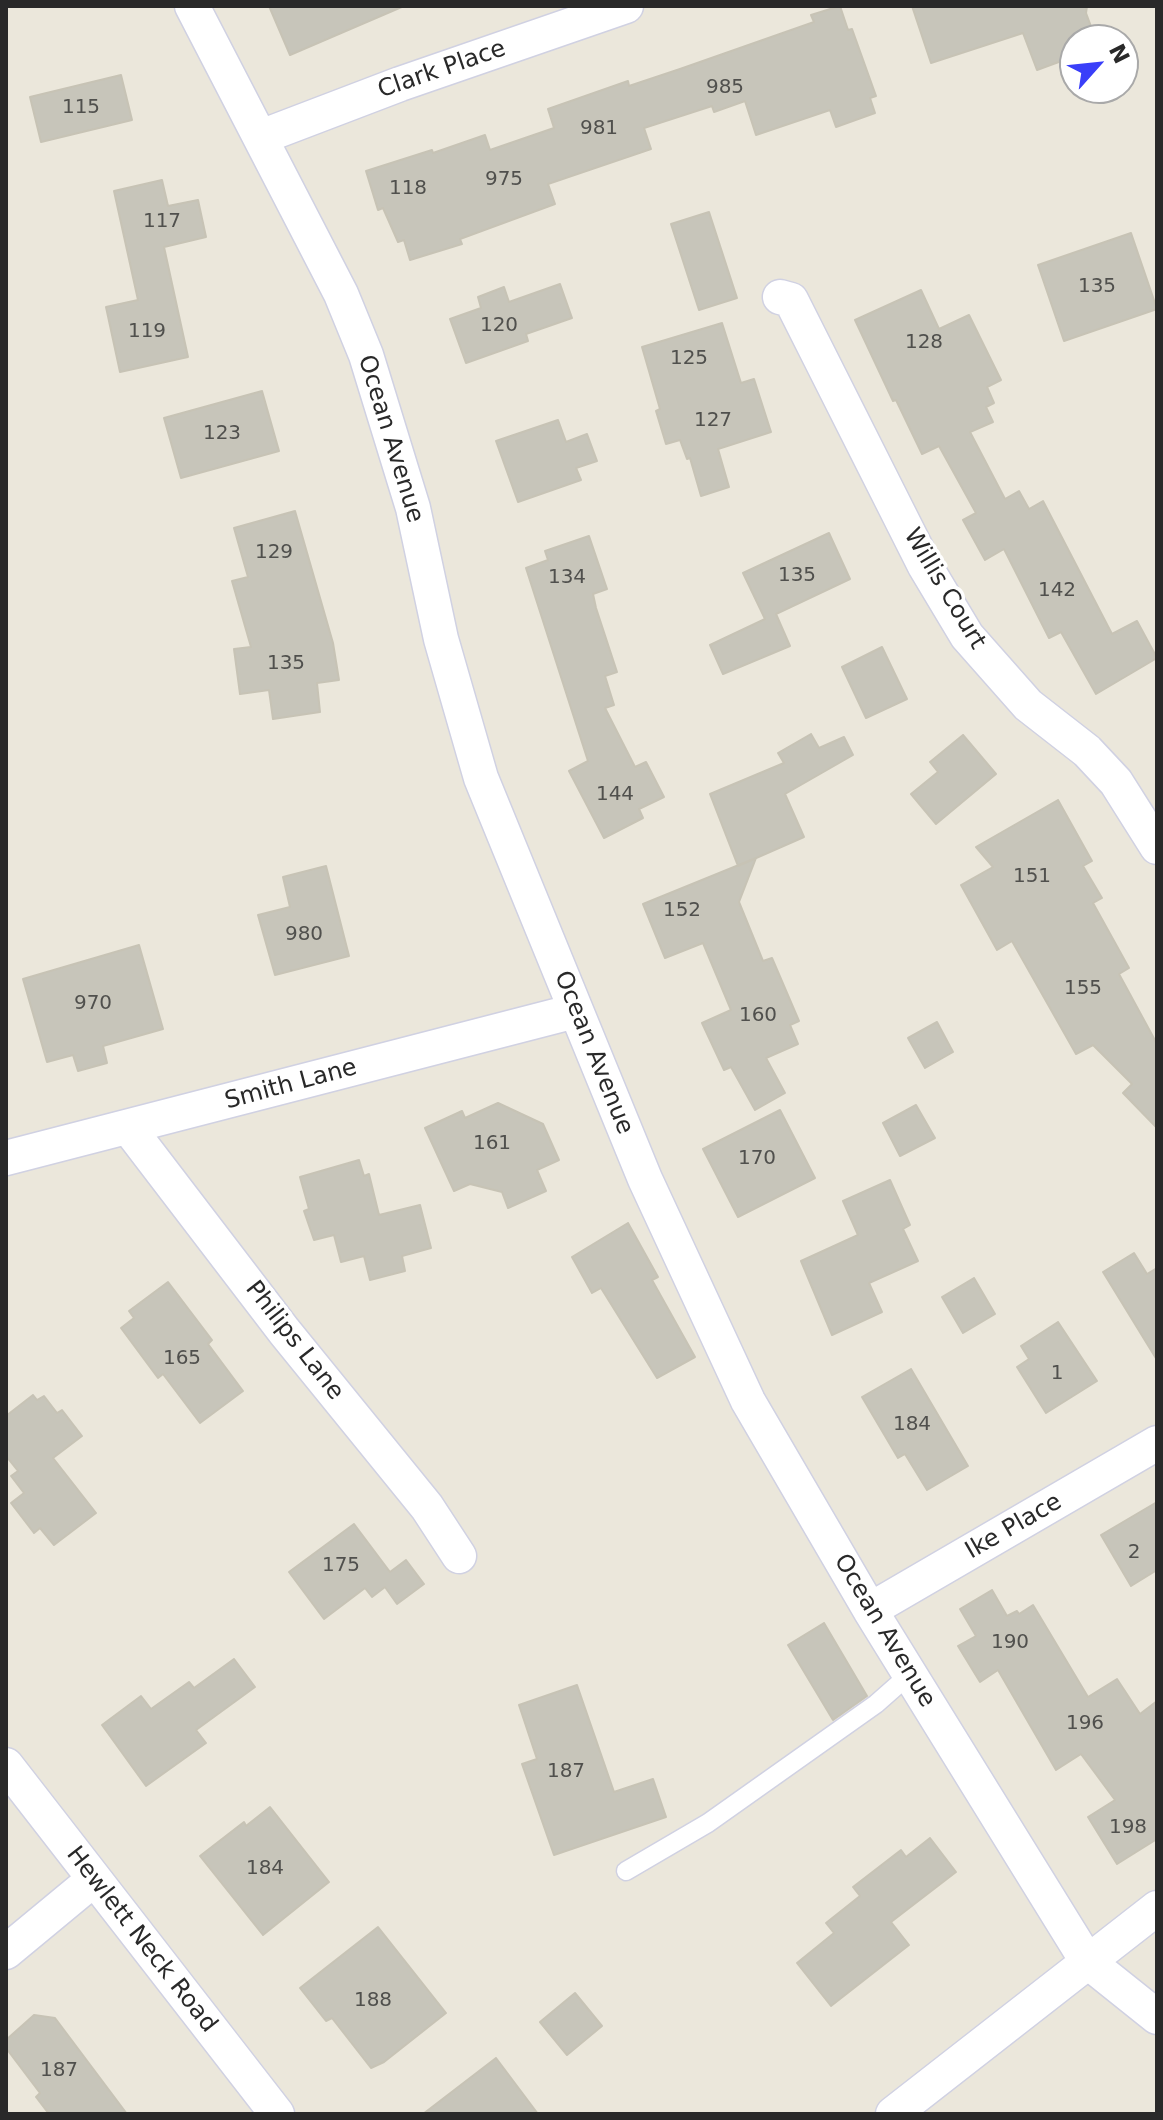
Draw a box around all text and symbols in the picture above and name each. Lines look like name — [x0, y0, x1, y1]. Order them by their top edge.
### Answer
north arrow — [1059, 24, 1139, 104]
street label: Clark Place — [374, 35, 510, 105]
text: N — [1104, 40, 1134, 68]
house number: 985 — [706, 76, 744, 100]
house number: 115 — [62, 96, 100, 120]
house number: 981 — [580, 117, 618, 141]
house number: 975 — [485, 168, 523, 192]
house number: 118 — [389, 177, 427, 201]
house number: 117 — [143, 210, 181, 234]
house number: 135 — [1078, 275, 1116, 299]
house number: 120 — [480, 314, 518, 338]
house number: 119 — [128, 320, 166, 344]
house number: 128 — [905, 331, 943, 355]
house number: 125 — [670, 347, 708, 371]
street label: Ocean Avenue — [351, 352, 429, 526]
house number: 127 — [694, 409, 732, 433]
house number: 123 — [203, 422, 241, 446]
street label: Willis Court — [897, 523, 991, 655]
house number: 129 — [255, 541, 293, 565]
house number: 135 — [778, 564, 816, 588]
house number: 134 — [548, 566, 586, 590]
house number: 142 — [1038, 579, 1076, 603]
house number: 135 — [267, 652, 305, 676]
house number: 144 — [596, 783, 634, 807]
house number: 151 — [1013, 865, 1051, 889]
house number: 152 — [663, 899, 701, 923]
house number: 980 — [285, 923, 323, 947]
street label: Ocean Avenue — [547, 967, 639, 1139]
house number: 155 — [1064, 977, 1102, 1001]
house number: 970 — [74, 992, 112, 1016]
house number: 160 — [739, 1004, 777, 1028]
street label: Smith Lane — [222, 1054, 360, 1116]
house number: 161 — [473, 1132, 511, 1156]
house number: 170 — [738, 1147, 776, 1171]
street label: Philips Lane — [239, 1276, 349, 1406]
house number: 165 — [163, 1347, 201, 1371]
house number: 1 — [1051, 1362, 1063, 1386]
house number: 184 — [893, 1413, 931, 1437]
street label: Ike Place — [961, 1488, 1067, 1566]
house number: 2 — [1128, 1541, 1140, 1565]
street label: Ocean Avenue — [827, 1549, 941, 1713]
house number: 175 — [322, 1554, 360, 1578]
house number: 190 — [991, 1631, 1029, 1655]
house number: 196 — [1066, 1712, 1104, 1736]
house number: 187 — [547, 1760, 585, 1784]
house number: 198 — [1109, 1816, 1147, 1840]
street label: Hewlett Neck Road — [59, 1841, 223, 2039]
house number: 184 — [246, 1857, 284, 1881]
house number: 188 — [354, 1989, 392, 2013]
house number: 187 — [40, 2059, 78, 2083]

